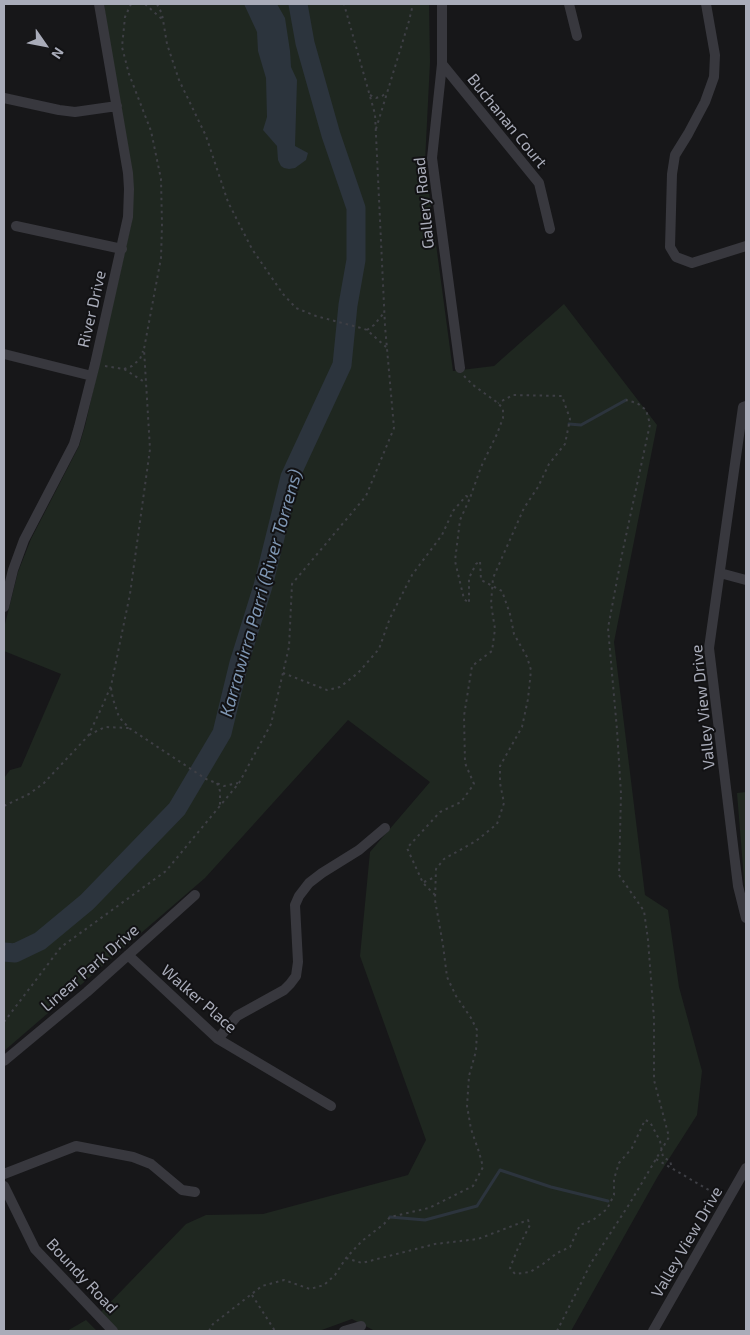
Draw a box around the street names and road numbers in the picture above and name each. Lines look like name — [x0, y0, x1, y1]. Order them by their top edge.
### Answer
street label: Buchanan Court — [463, 70, 551, 172]
street label: Gallery Road — [410, 156, 438, 250]
street label: River Drive — [74, 268, 110, 350]
street label: Valley View Drive — [687, 644, 719, 770]
street label: Linear Park Drive — [37, 920, 143, 1016]
street label: Walker Place — [157, 961, 241, 1037]
street label: Valley View Drive — [647, 1183, 727, 1301]
street label: Boundy Road — [42, 1235, 122, 1317]

